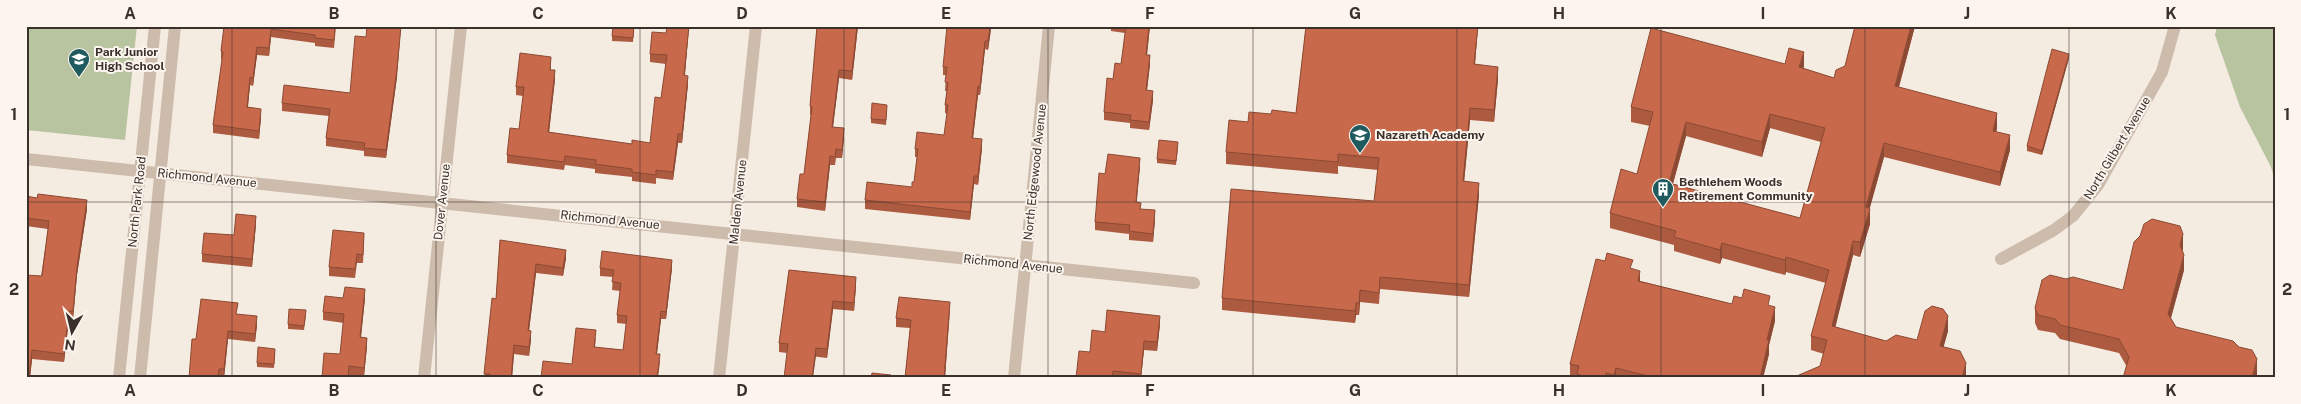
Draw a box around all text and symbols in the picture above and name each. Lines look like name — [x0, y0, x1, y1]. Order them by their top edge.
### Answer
text: A — [124, 4, 136, 23]
text: B — [329, 4, 340, 23]
text: C — [532, 4, 544, 23]
text: D — [736, 4, 748, 23]
text: E — [941, 4, 951, 23]
text: F — [1145, 4, 1155, 23]
text: G — [1349, 4, 1361, 23]
text: H — [1553, 4, 1565, 23]
text: I — [1761, 4, 1765, 23]
text: J — [1964, 4, 1970, 23]
text: K — [2165, 4, 2177, 23]
place label: Park Junior High School — [95, 45, 164, 73]
school or university icon: Park Junior High School — [67, 47, 91, 78]
street label: North Gilbert Avenue — [2081, 94, 2153, 202]
street label: North Edgewood Avenue — [1021, 103, 1049, 241]
text: 1 — [11, 105, 17, 124]
text: 1 — [2284, 105, 2290, 124]
school or university icon: Nazareth Academy — [1348, 123, 1372, 154]
place label: Nazareth Academy — [1376, 128, 1485, 142]
street label: North Park Road — [125, 156, 149, 248]
street label: Malden Avenue — [727, 159, 749, 245]
street label: Dover Avenue — [431, 163, 453, 241]
street label: Richmond Avenue — [157, 166, 258, 190]
place label: Bethlehem Woods Retirement Community — [1679, 175, 1813, 203]
building icon: Bethlehem Woods Retirement Community — [1651, 177, 1675, 208]
street label: Richmond Avenue — [560, 208, 661, 232]
street label: Richmond Avenue — [963, 252, 1064, 276]
text: 2 — [9, 280, 19, 299]
text: 2 — [2282, 280, 2292, 299]
north arrow — [48, 306, 98, 356]
text: N — [64, 336, 77, 354]
text: A — [124, 381, 136, 400]
text: B — [329, 381, 340, 400]
text: C — [532, 381, 544, 400]
text: D — [736, 381, 748, 400]
text: E — [941, 381, 951, 400]
text: F — [1145, 381, 1155, 400]
text: G — [1349, 381, 1361, 400]
text: H — [1553, 381, 1565, 400]
text: I — [1761, 381, 1765, 400]
text: J — [1964, 381, 1970, 400]
text: K — [2165, 381, 2177, 400]

